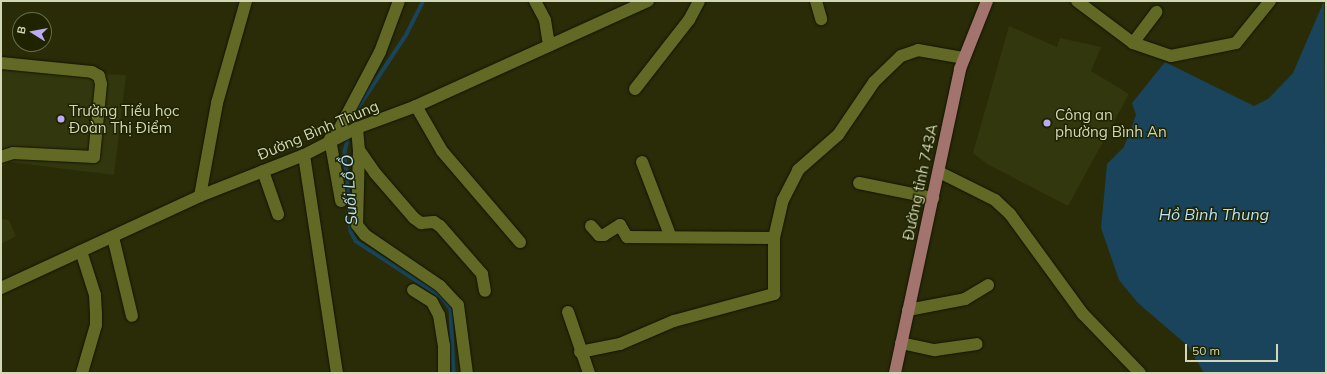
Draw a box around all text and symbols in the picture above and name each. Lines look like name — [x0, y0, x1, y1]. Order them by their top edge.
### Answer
north arrow — [12, 12, 52, 52]
text: B — [14, 25, 29, 35]
street label: Đường Bình Thung — [255, 96, 381, 164]
place label: Trường Tiểu học Đoàn Thị Điểm — [69, 101, 179, 136]
place label: Công an phường Bình An — [1055, 105, 1167, 140]
marker: Trường Tiểu học Đoàn Thị Điểm — [56, 114, 66, 124]
marker: Công an phường Bình An — [1042, 118, 1052, 128]
street label: Đường tỉnh 743A — [899, 122, 941, 242]
water label: Suối Lồ Ồ — [337, 154, 361, 226]
water label: Hồ Bình Thung — [1159, 204, 1269, 224]
scale bar — [1187, 336, 1280, 362]
text: 50 m — [1192, 343, 1220, 358]

